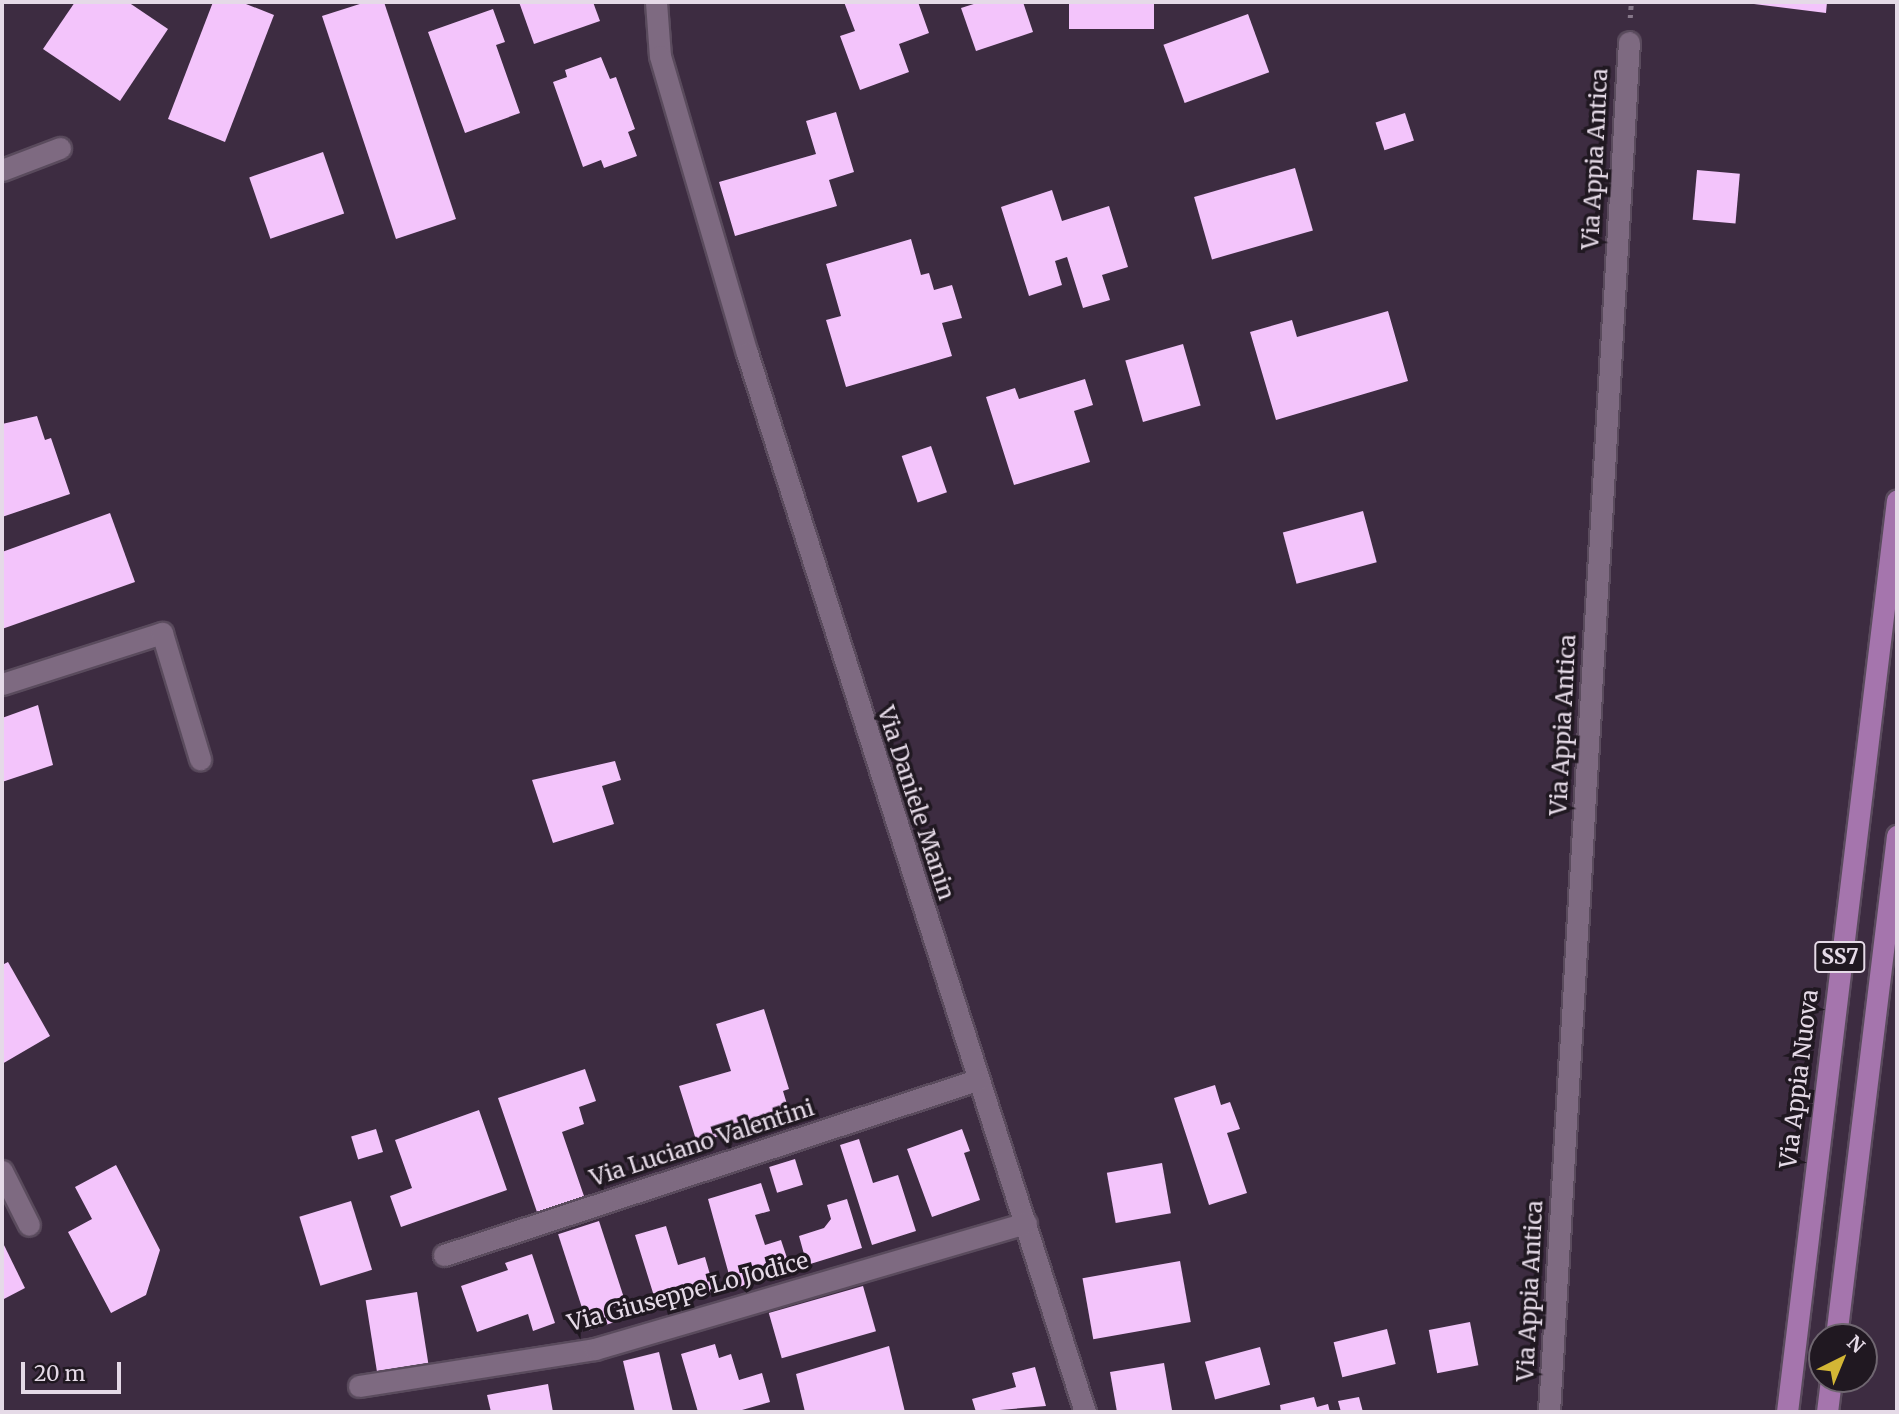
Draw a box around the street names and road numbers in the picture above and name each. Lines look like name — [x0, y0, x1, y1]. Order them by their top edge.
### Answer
street label: Via Appia Antica — [1576, 68, 1614, 250]
street label: Via Appia Antica — [1544, 634, 1582, 816]
street label: Via Daniele Manin — [872, 703, 960, 903]
road number: SS7 — [1814, 940, 1866, 974]
street label: Via Appia Nuova — [1774, 988, 1824, 1170]
street label: Via Luciano Valentini — [587, 1094, 817, 1192]
street label: Via Appia Antica — [1511, 1200, 1549, 1382]
street label: Via Giuseppe Lo Jodice — [565, 1247, 811, 1337]

